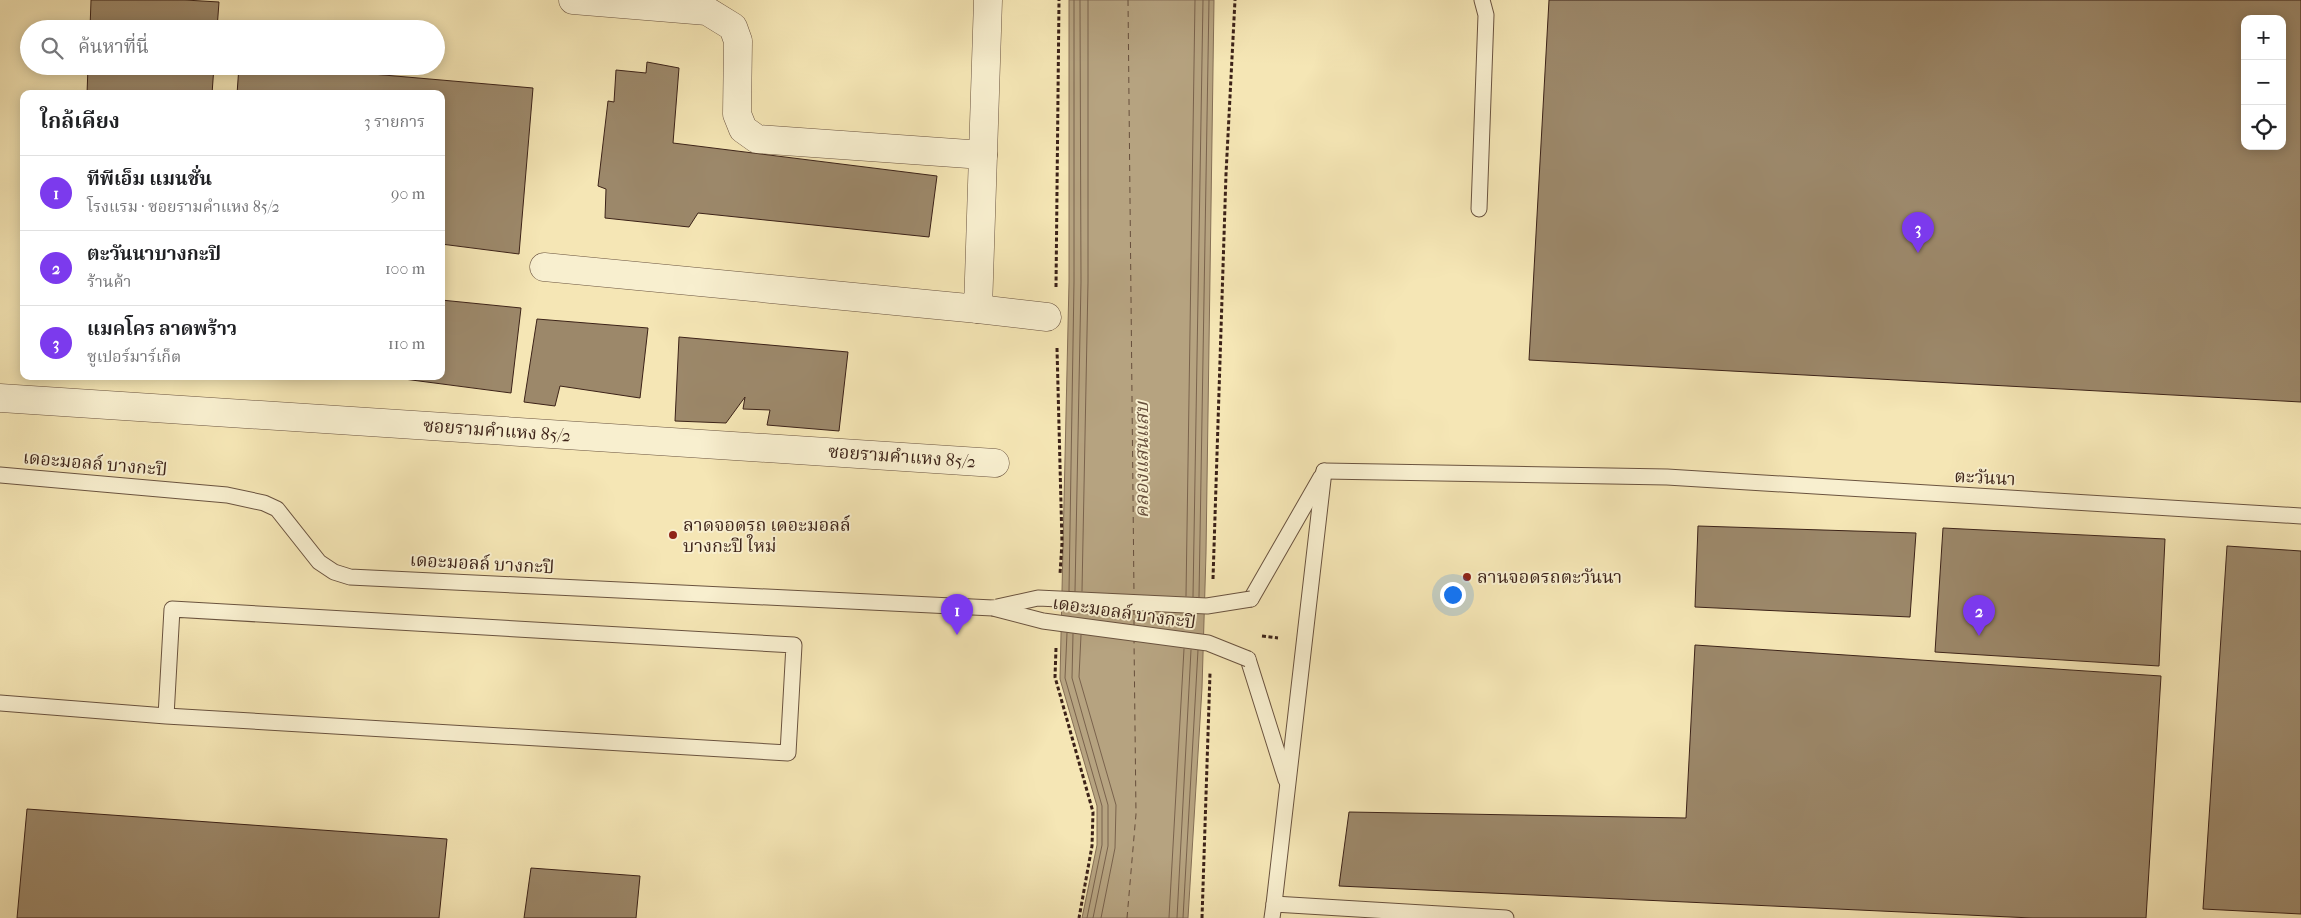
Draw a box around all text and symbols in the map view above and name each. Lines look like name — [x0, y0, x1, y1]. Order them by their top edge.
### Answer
map controls — [2241, 15, 2286, 150]
button: + — [2241, 15, 2286, 60]
search box — [20, 20, 445, 75]
icon: search — [38, 34, 66, 62]
text: ค้นหาที่นี่ — [78, 36, 149, 58]
button: − — [2241, 60, 2286, 105]
button: locate — [2241, 105, 2286, 150]
text: ใกล้เคียง — [40, 109, 120, 133]
text: 3 รายการ — [364, 112, 425, 131]
text: ทีพีเอ็ม แมนชั่น — [87, 168, 212, 190]
text: 1 — [53, 184, 59, 203]
text: 90 m — [391, 184, 425, 203]
text: โรงแรม · ซอยรามคำแหง 85/2 — [87, 197, 280, 216]
pin: 3 — [1902, 212, 1934, 253]
text: ตะวันนาบางกะปิ — [87, 243, 221, 265]
text: 2 — [52, 259, 60, 278]
text: 100 m — [385, 259, 425, 278]
text: ร้านค้า — [87, 272, 131, 291]
text: แมคโคร ลาดพร้าว — [87, 318, 237, 340]
text: 3 — [53, 334, 59, 353]
text: 110 m — [388, 334, 425, 353]
text: ซูเปอร์มาร์เก็ต — [87, 347, 181, 366]
water label: คลองแสนแสบ — [1131, 401, 1153, 518]
street label: ซอยรามคำแหง 85/2 — [422, 415, 572, 447]
street label: ซอยรามคำแหง 85/2 — [827, 441, 977, 473]
street label: เดอะมอลล์ บางกะปิ — [22, 446, 168, 481]
street label: ตะวันนา — [1954, 466, 2016, 490]
place label: ลาดจอดรถ เดอะมอลล์ บางกะปิ ใหม่ — [683, 514, 851, 557]
marker: ลาดจอดรถ เดอะมอลล์ บางกะปิ ใหม่ — [667, 529, 679, 541]
street label: เดอะมอลล์ บางกะปิ — [409, 549, 555, 578]
place label: ลานจอดรถตะวันนา — [1477, 567, 1622, 588]
marker: ลานจอดรถตะวันนา — [1461, 571, 1473, 583]
your location — [1440, 582, 1466, 608]
street label: เดอะมอลล์ บางกะปิ — [1051, 592, 1197, 633]
pin: 1 — [941, 594, 973, 635]
pin: 2 — [1963, 595, 1995, 636]

